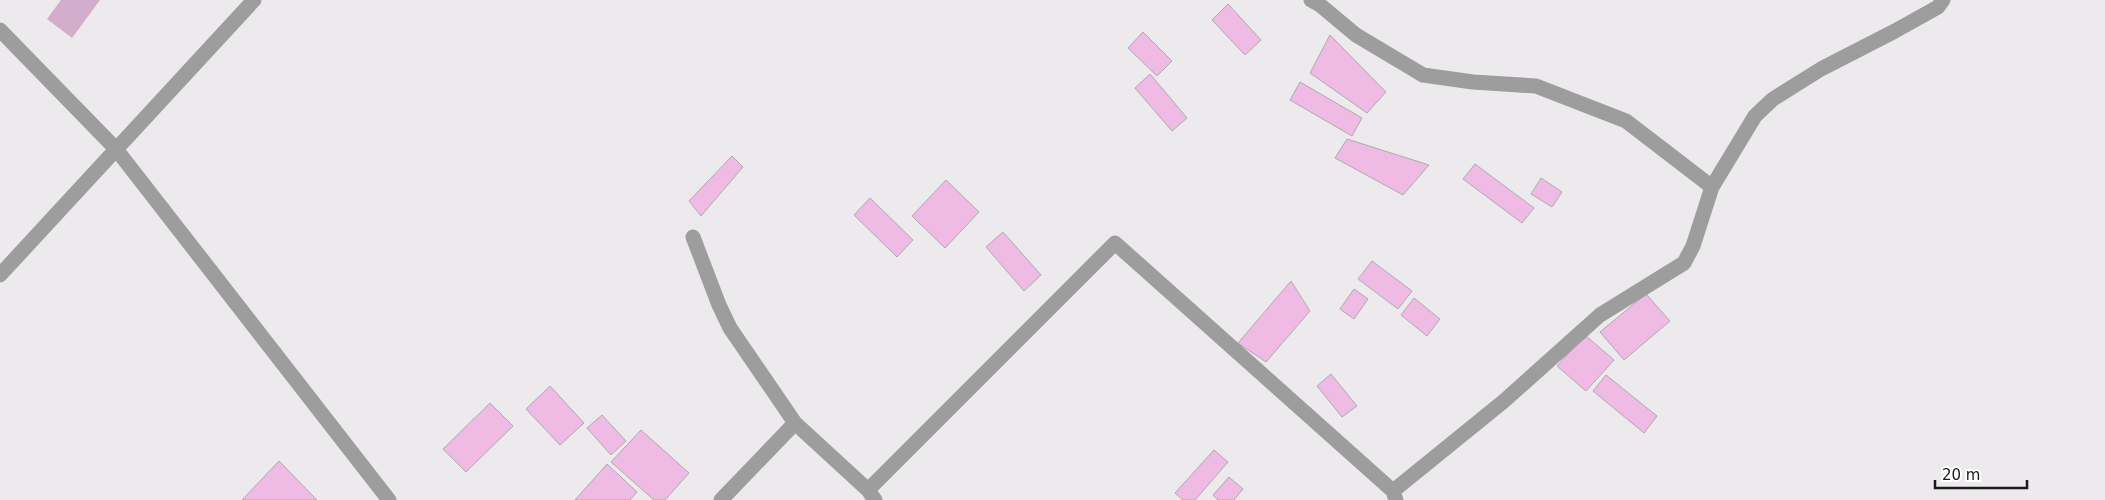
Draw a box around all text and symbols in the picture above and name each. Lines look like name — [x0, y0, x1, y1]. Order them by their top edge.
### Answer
scale bar — [1935, 458, 2028, 490]
text: 20 m — [1942, 466, 1980, 484]

